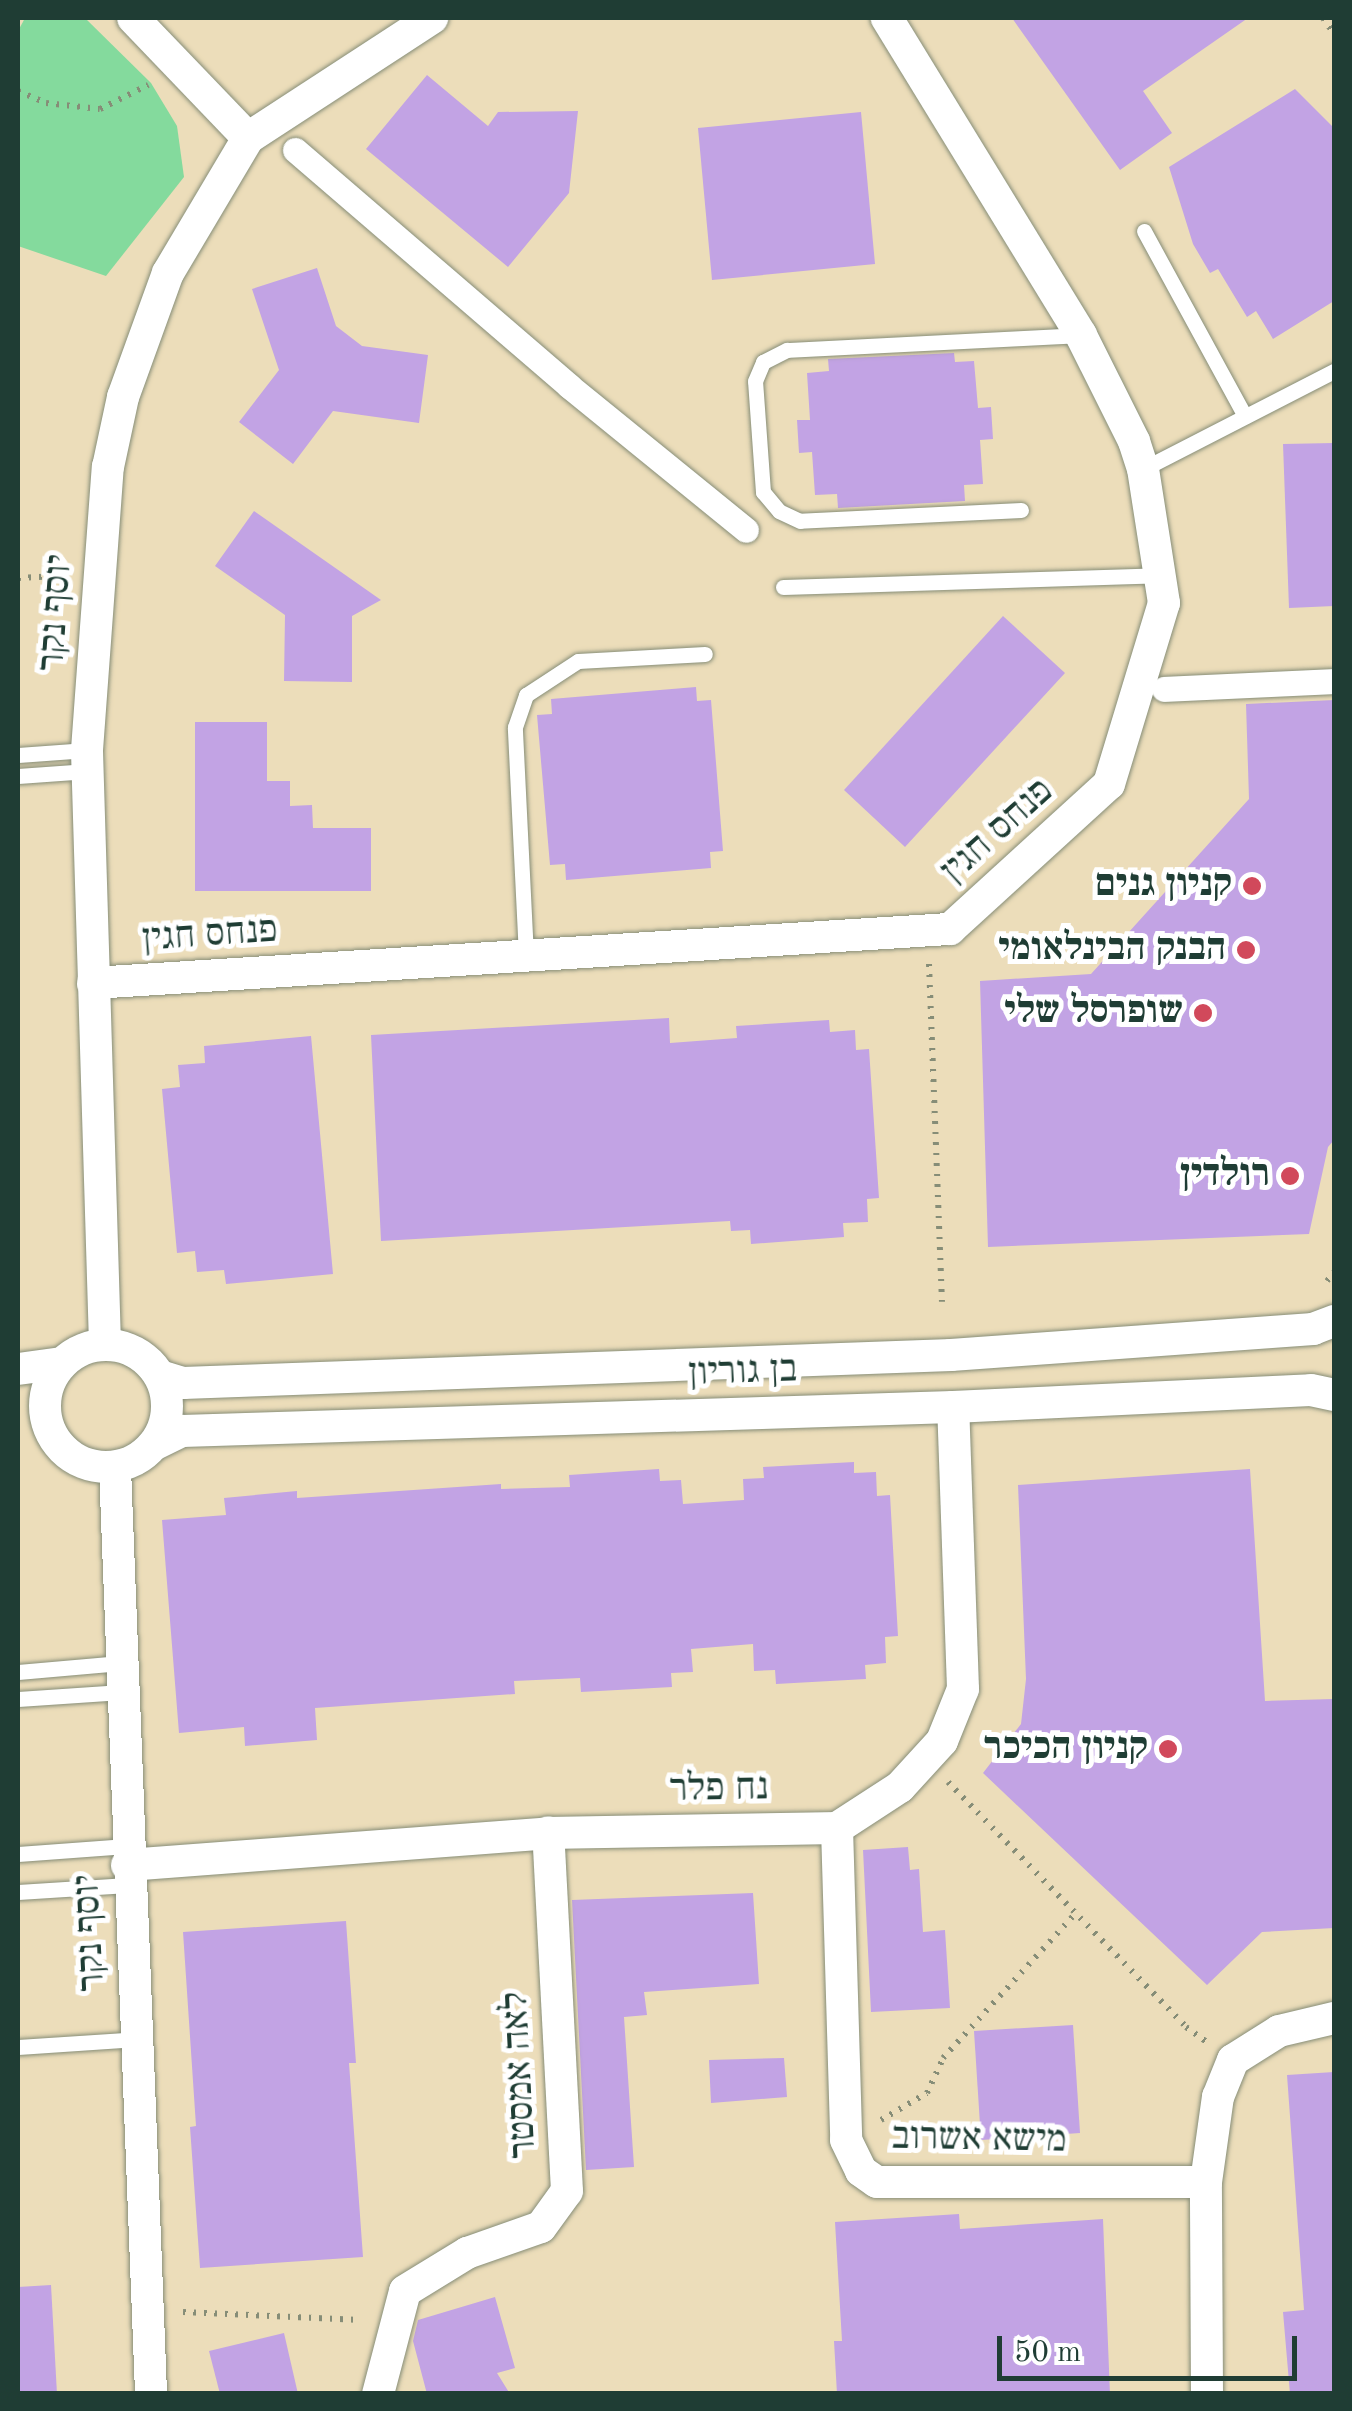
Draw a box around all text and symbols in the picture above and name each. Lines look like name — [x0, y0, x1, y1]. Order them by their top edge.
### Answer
street label: יוסף נקר — [30, 553, 84, 673]
street label: פנחס חגין — [933, 770, 1063, 894]
place label: קניון גנים — [1095, 863, 1232, 909]
marker: קניון גנים — [1241, 875, 1263, 897]
street label: פנחס חגין — [141, 909, 279, 963]
place label: הבנק הבינלאומי — [998, 927, 1226, 973]
marker: הבנק הבינלאומי — [1235, 939, 1257, 961]
place label: שופרסל שלי — [1004, 990, 1183, 1036]
marker: שופרסל שלי — [1192, 1002, 1214, 1024]
place label: רולדין — [1180, 1153, 1270, 1199]
marker: רולדין — [1279, 1165, 1301, 1187]
street label: בן גוריון — [688, 1348, 798, 1398]
place label: קניון הכיכר — [984, 1726, 1148, 1772]
marker: קניון הכיכר — [1157, 1738, 1179, 1760]
street label: נח פלר — [669, 1766, 769, 1814]
street label: יוסף נקר — [65, 1873, 117, 1993]
street label: לאה אמסטר — [494, 1990, 548, 2160]
street label: מישא אשרוב — [891, 2116, 1067, 2164]
scale bar — [1002, 2316, 1302, 2378]
text: 50 m — [1014, 2338, 1081, 2368]

